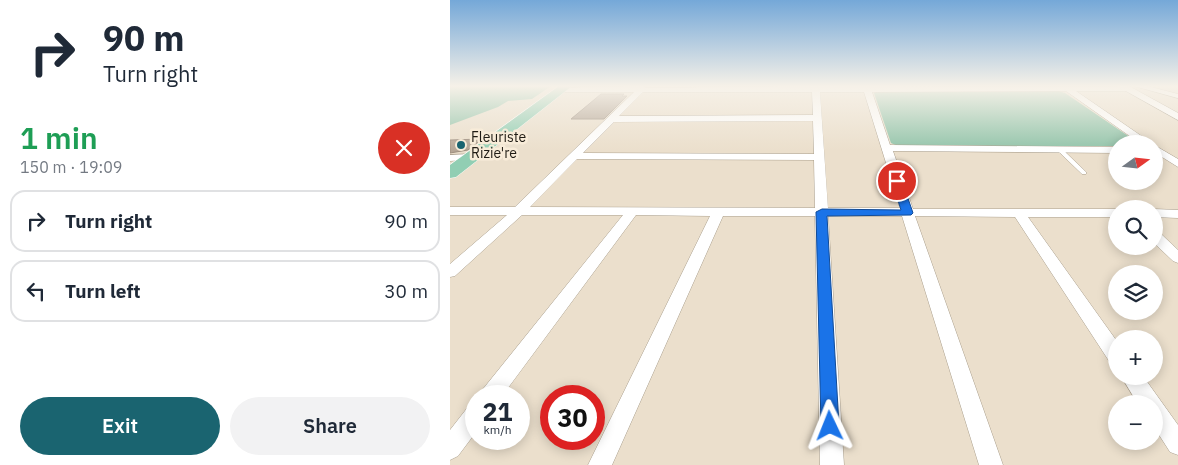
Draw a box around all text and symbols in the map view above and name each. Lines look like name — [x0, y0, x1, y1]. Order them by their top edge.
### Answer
text: 90 m — [103, 15, 185, 61]
icon: right — [20, 20, 85, 85]
text: Turn right — [103, 59, 198, 88]
text: 1 min — [20, 118, 98, 157]
button: close — [378, 122, 430, 174]
place label: Fleuriste Rizie're — [471, 128, 526, 162]
north arrow — [1108, 135, 1162, 190]
map controls — [1108, 135, 1163, 450]
marker: Fleuriste Rizie're — [455, 139, 467, 151]
text: 150 m · 19:09 — [20, 157, 122, 177]
pin — [876, 160, 918, 202]
icon: arrive — [883, 167, 911, 195]
button: search — [1108, 200, 1163, 255]
icon: right — [22, 207, 50, 235]
text: Turn right — [65, 209, 152, 233]
text: 90 m — [384, 209, 428, 233]
button: layers — [1108, 265, 1163, 320]
icon: left — [22, 277, 50, 305]
text: Turn left — [65, 279, 141, 303]
text: 30 m — [384, 279, 428, 303]
button: + — [1108, 330, 1163, 385]
speed limit sign: 30 — [540, 385, 605, 450]
text: 21 — [482, 395, 513, 428]
button: − — [1108, 395, 1163, 450]
button: Exit — [20, 397, 220, 455]
button: Share — [230, 397, 430, 455]
position arrow — [803, 399, 855, 451]
text: km/h — [483, 422, 512, 437]

